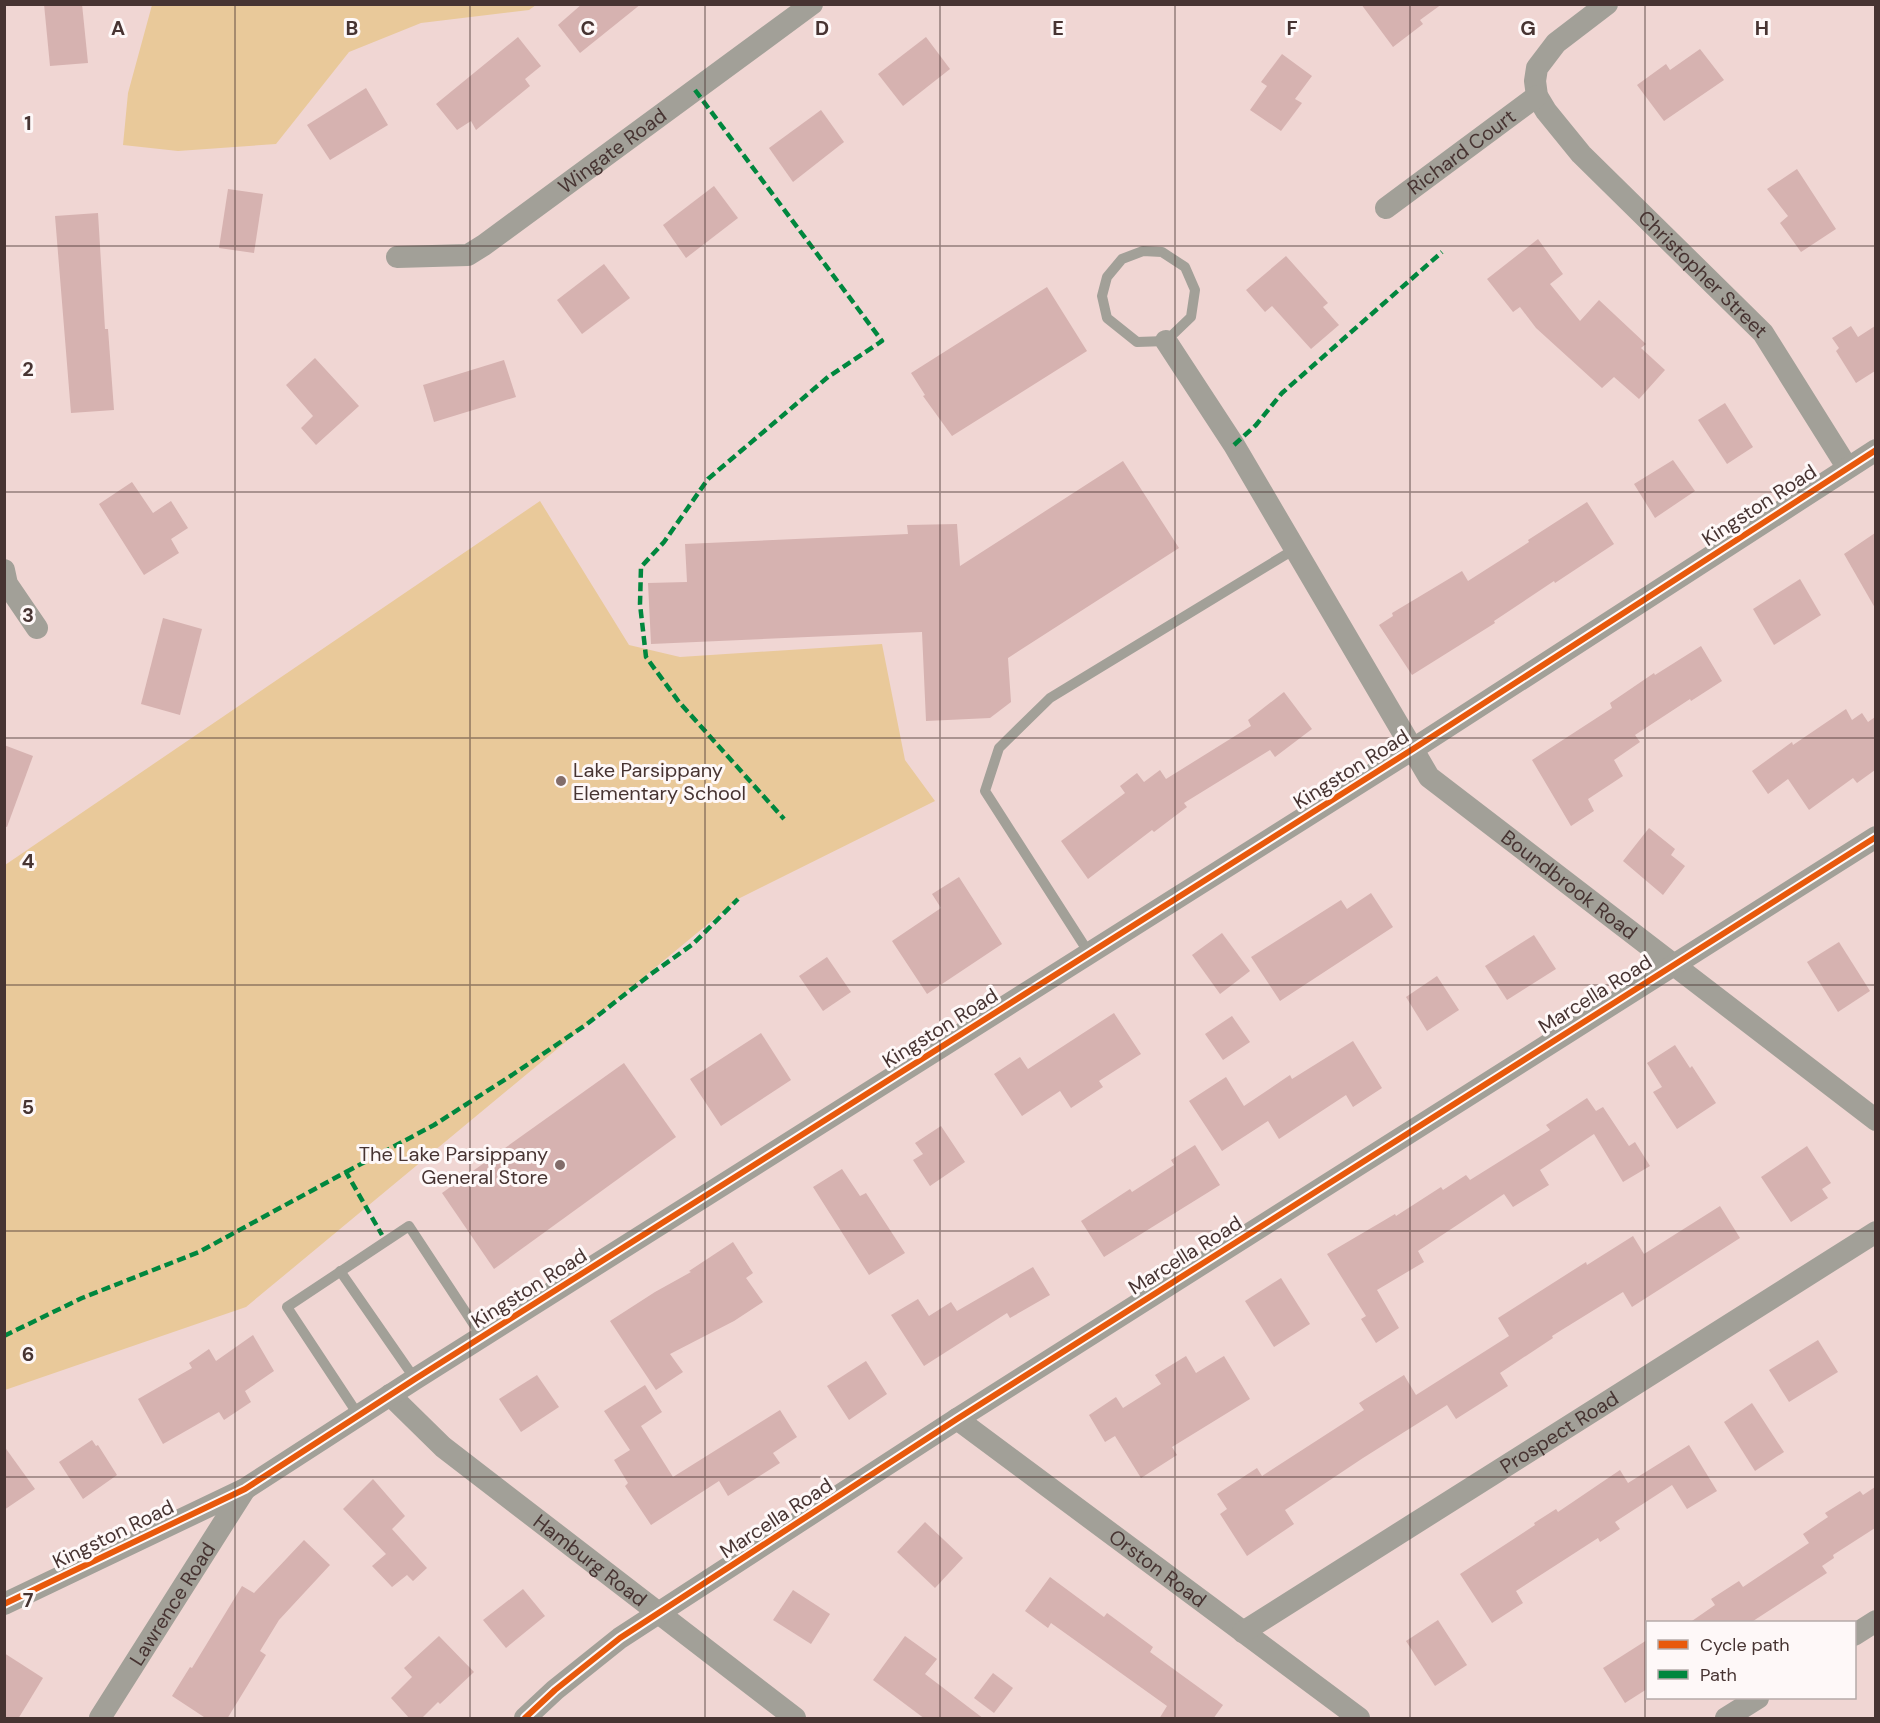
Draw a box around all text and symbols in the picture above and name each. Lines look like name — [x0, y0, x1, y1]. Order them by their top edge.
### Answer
text: A — [111, 15, 125, 41]
text: B — [346, 15, 358, 41]
text: C — [581, 15, 595, 41]
text: D — [815, 15, 829, 41]
text: E — [1052, 15, 1064, 41]
text: F — [1286, 15, 1298, 41]
text: G — [1520, 15, 1536, 41]
text: H — [1755, 15, 1769, 41]
street label: Wingate Road — [553, 102, 672, 199]
street label: Richard Court — [1402, 103, 1521, 201]
text: 1 — [24, 110, 32, 136]
street label: Christopher Street — [1633, 204, 1774, 344]
text: 2 — [22, 356, 34, 382]
street label: Kingston Road — [1697, 458, 1821, 552]
text: 3 — [22, 602, 34, 628]
street label: Kingston Road — [1288, 723, 1414, 815]
place label: Lake Parsippany Elementary School — [573, 757, 746, 806]
marker: Lake Parsippany Elementary School — [554, 774, 568, 788]
street label: Boundbrook Road — [1496, 824, 1642, 945]
text: 4 — [22, 848, 35, 874]
street label: Marcella Road — [1533, 949, 1657, 1039]
street label: Kingston Road — [877, 982, 1003, 1074]
text: 5 — [22, 1094, 34, 1120]
place label: The Lake Parsippany General Store — [359, 1141, 548, 1190]
marker: The Lake Parsippany General Store — [553, 1158, 567, 1172]
street label: Marcella Road — [1123, 1210, 1247, 1300]
street label: Kingston Road — [466, 1242, 592, 1334]
text: 6 — [22, 1341, 34, 1367]
street label: Prospect Road — [1495, 1385, 1623, 1479]
street label: Marcella Road — [715, 1472, 837, 1564]
street label: Kingston Road — [48, 1493, 178, 1575]
street label: Hamburg Road — [528, 1508, 652, 1612]
street label: Orston Road — [1104, 1523, 1212, 1613]
street label: Lawrence Road — [123, 1537, 221, 1671]
text: 7 — [23, 1587, 34, 1613]
legend — [1646, 1621, 1856, 1699]
text: Cycle path — [1700, 1633, 1790, 1657]
text: Path — [1700, 1663, 1737, 1687]

